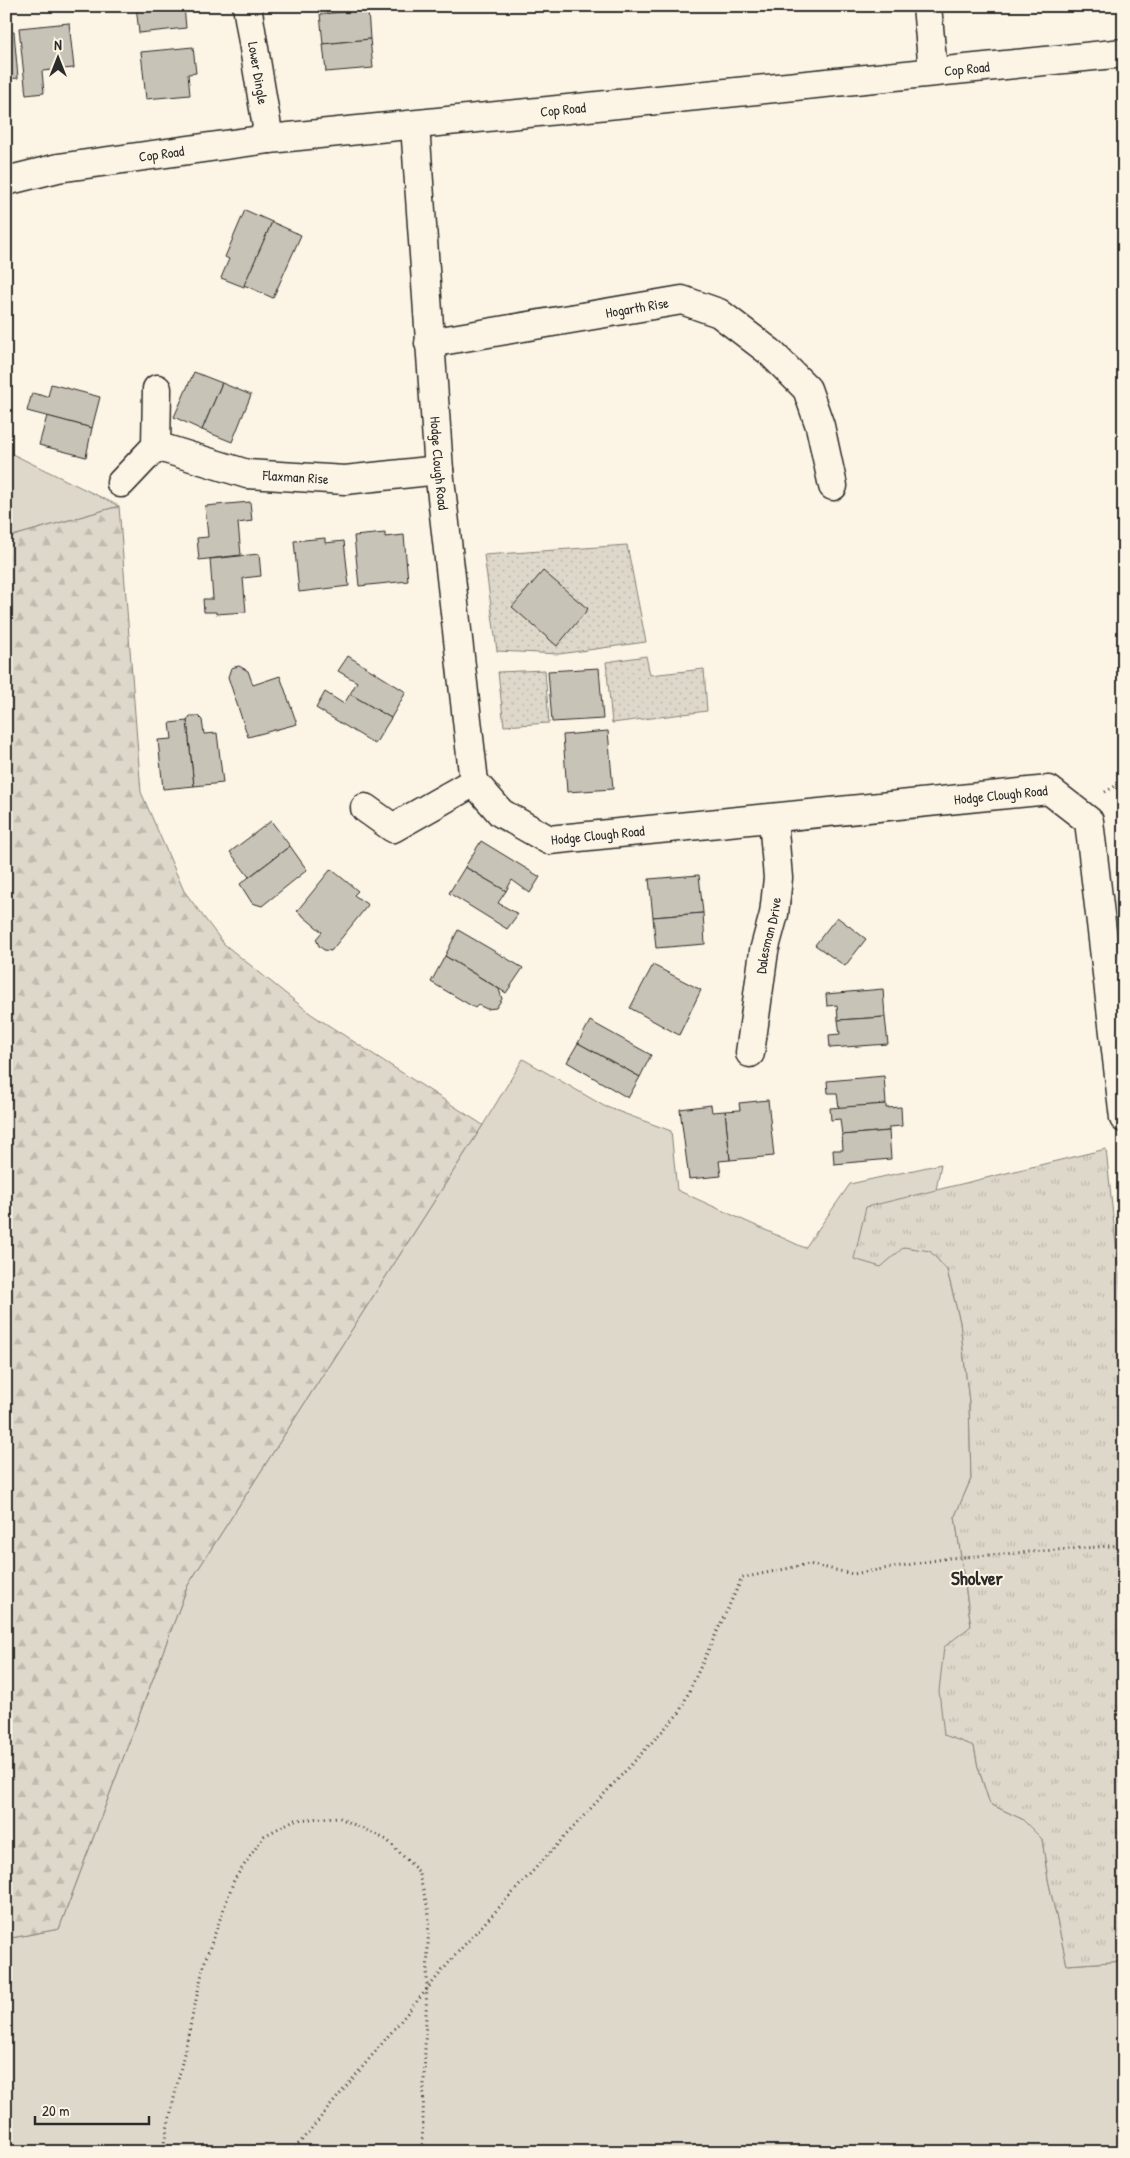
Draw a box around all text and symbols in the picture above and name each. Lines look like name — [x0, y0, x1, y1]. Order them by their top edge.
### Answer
north arrow — [32, 32, 82, 82]
text: N — [54, 35, 62, 54]
street label: Lower Dingle — [244, 40, 273, 106]
street label: Cop Road — [943, 57, 991, 80]
street label: Cop Road — [539, 97, 587, 121]
street label: Cop Road — [137, 141, 186, 166]
street label: Hogarth Rise — [604, 292, 670, 322]
street label: Hodge Clough Road — [426, 416, 453, 511]
street label: Flaxman Rise — [261, 465, 330, 488]
street label: Hodge Clough Road — [953, 780, 1049, 808]
street label: Hodge Clough Road — [550, 820, 646, 849]
street label: Dalesman Drive — [751, 896, 785, 975]
district label: Sholver — [951, 1565, 1004, 1591]
scale bar — [35, 2093, 149, 2125]
text: 20 m — [42, 2100, 69, 2121]

